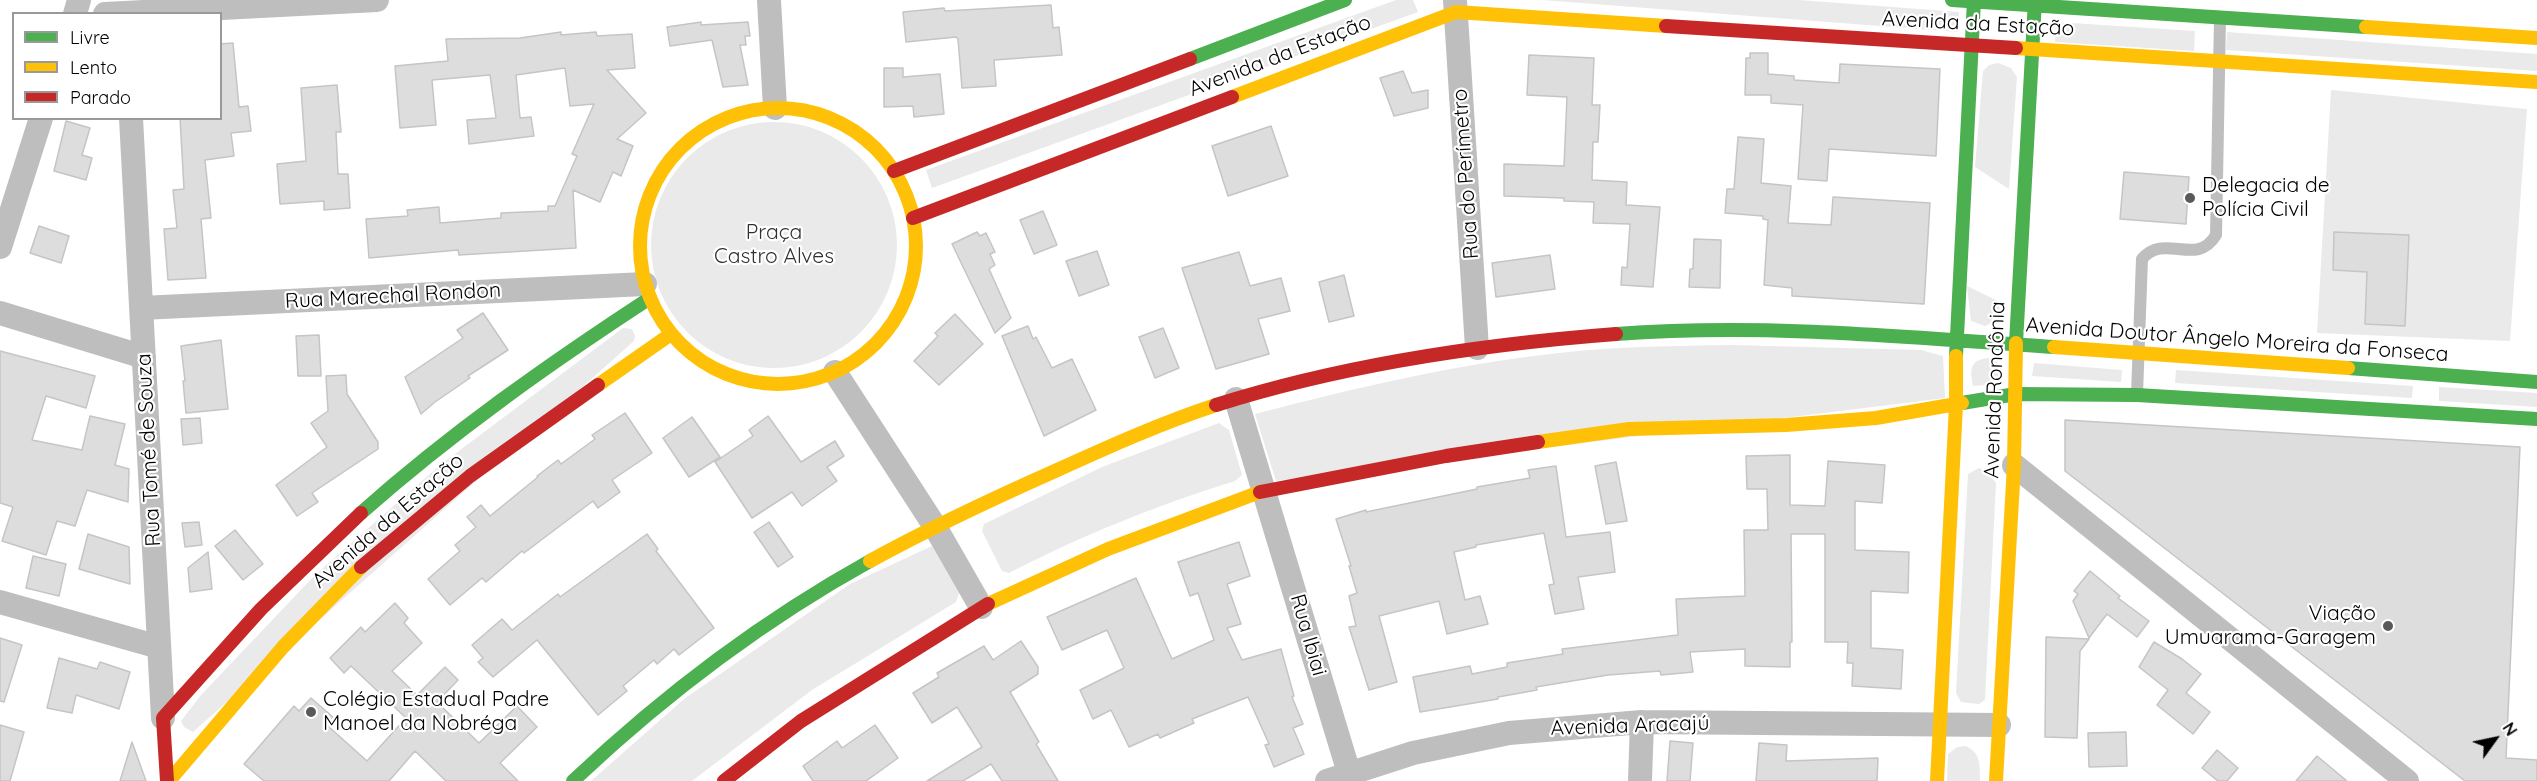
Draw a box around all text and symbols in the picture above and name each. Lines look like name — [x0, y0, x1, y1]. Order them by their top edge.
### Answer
street label: Avenida da Estação — [1881, 6, 2075, 42]
street label: Avenida da Estação — [1185, 10, 1375, 102]
legend — [12, 12, 222, 120]
text: Livre — [70, 26, 110, 49]
text: Lento — [70, 56, 117, 79]
text: Parado — [70, 86, 131, 109]
street label: Rua do Perímetro — [1447, 88, 1485, 260]
place label: Delegacia de Polícia Civil — [2202, 173, 2330, 223]
marker: Delegacia de Polícia Civil — [2183, 191, 2197, 205]
park label: Praça Castro Alves — [714, 220, 834, 270]
street label: Rua Marechal Rondon — [284, 278, 502, 314]
street label: Avenida Rondônia — [1979, 301, 2011, 479]
street label: Avenida Doutor Ângelo Moreira da Fonseca — [2025, 313, 2449, 367]
street label: Rua Tomé de Souza — [131, 353, 167, 547]
street label: Avenida da Estação — [307, 448, 469, 594]
street label: Rua Ibiai — [1284, 591, 1332, 679]
place label: Viação Umuarama-Garagem — [2165, 601, 2376, 651]
marker: Viação Umuarama-Garagem — [2381, 619, 2395, 633]
place label: Colégio Estadual Padre Manoel da Nobréga — [323, 687, 549, 737]
marker: Colégio Estadual Padre Manoel da Nobréga — [304, 705, 318, 719]
north arrow — [2465, 709, 2525, 769]
street label: Avenida Aracajú — [1550, 711, 1710, 741]
text: N — [2499, 719, 2522, 740]

